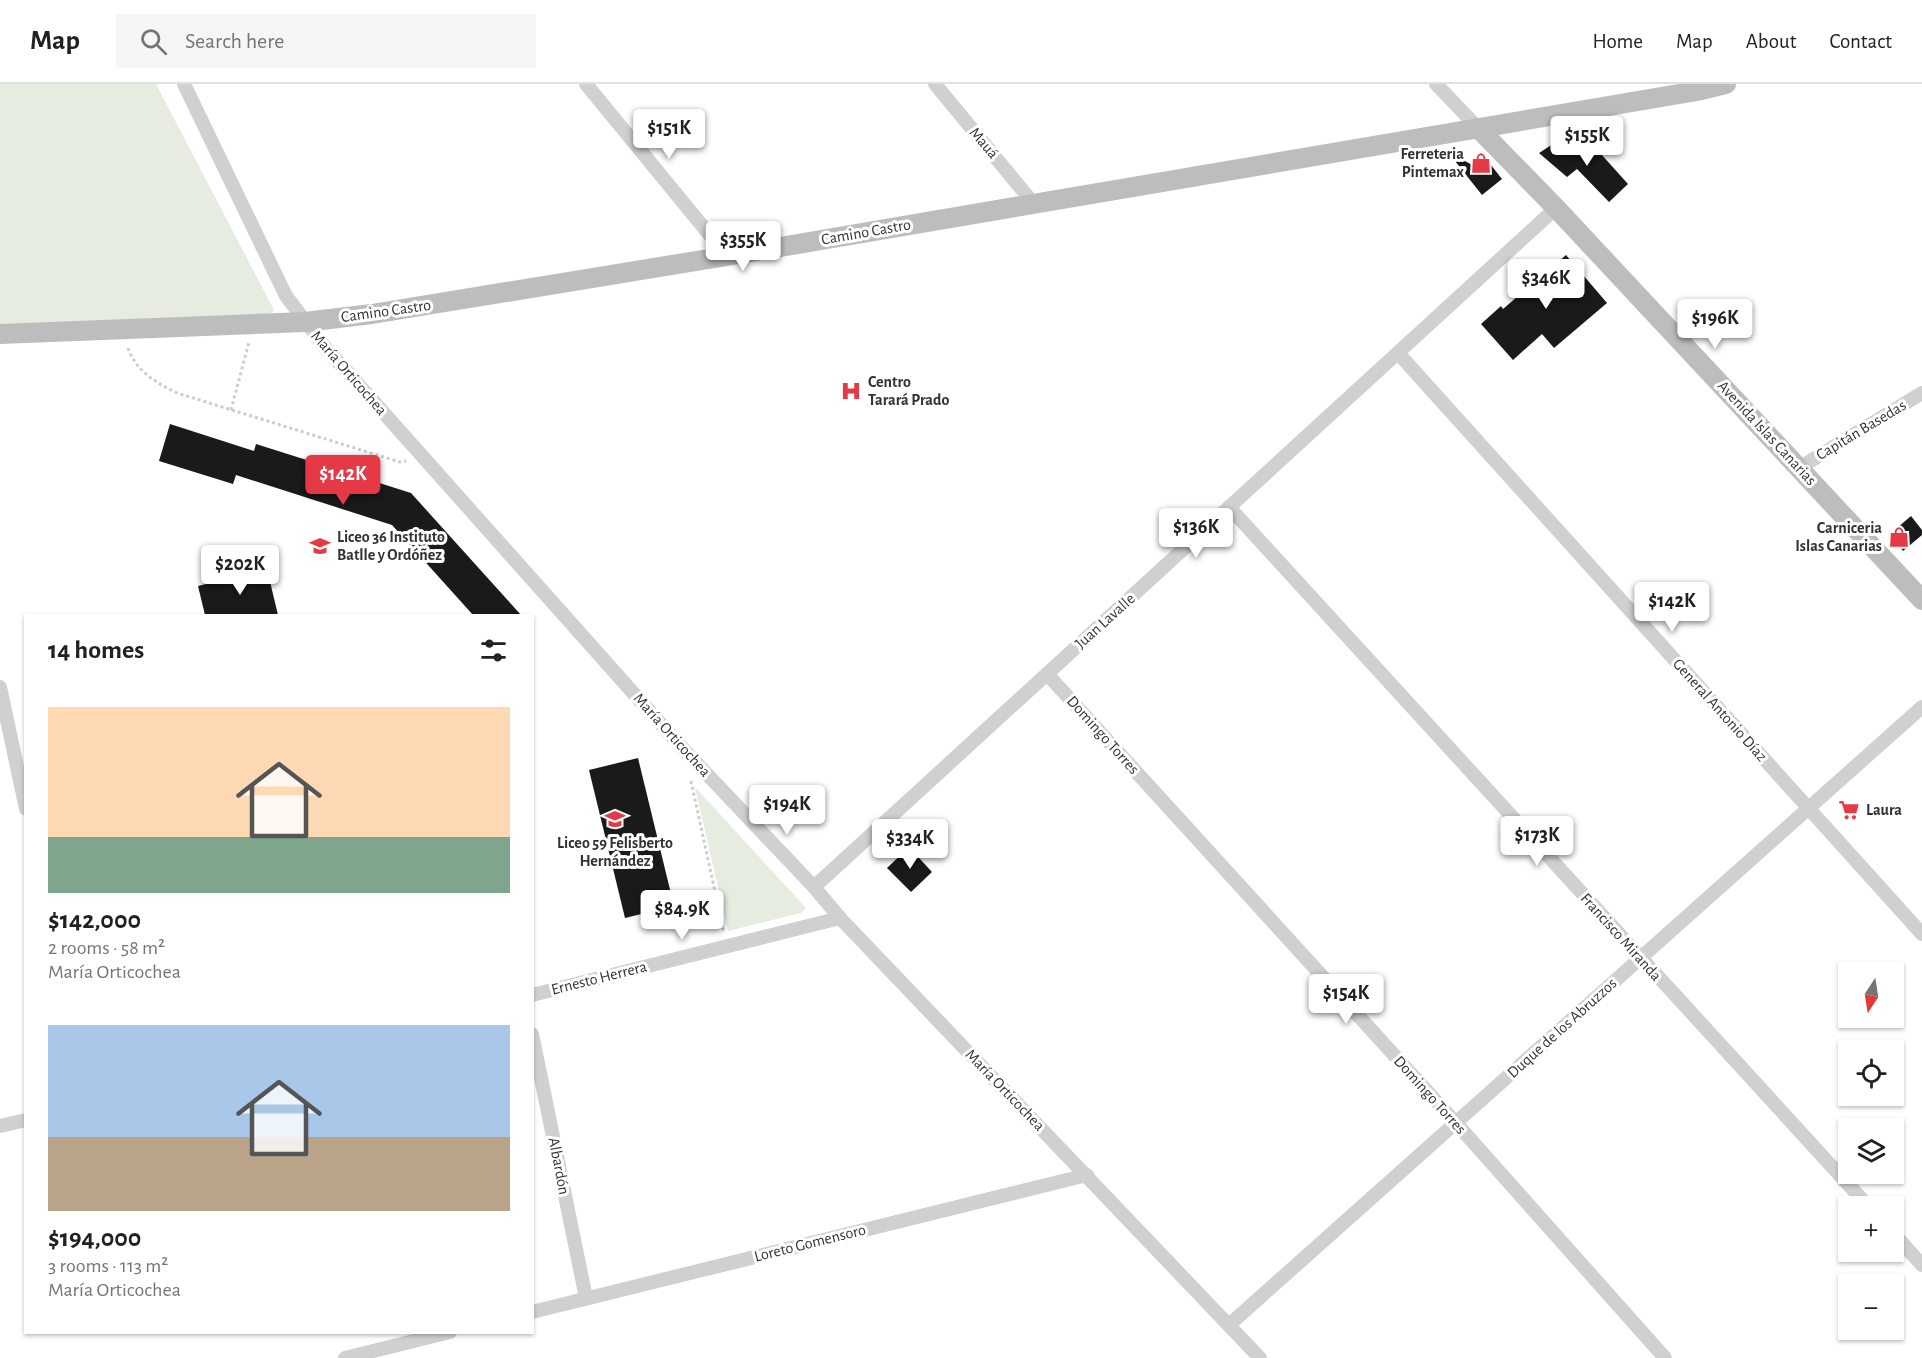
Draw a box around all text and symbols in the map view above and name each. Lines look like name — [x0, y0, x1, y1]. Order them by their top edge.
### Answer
search box — [116, 14, 536, 68]
icon: search — [137, 25, 170, 58]
text: Map — [30, 27, 80, 55]
text: Search here — [185, 30, 284, 52]
text: Home — [1592, 31, 1643, 52]
text: Map — [1676, 31, 1713, 52]
text: About — [1746, 31, 1796, 52]
text: Contact — [1829, 31, 1892, 52]
pin: $151K — [627, 109, 711, 160]
pin: $155K — [1545, 116, 1629, 167]
text: $151K — [647, 118, 691, 138]
street label: Mauá — [966, 124, 1002, 162]
text: $155K — [1564, 125, 1610, 145]
place label: Ferreteria Pintemax — [1401, 146, 1465, 180]
shop icon: Ferreteria Pintemax — [1469, 151, 1493, 175]
street label: Camino Castro — [820, 216, 912, 248]
pin: $355K — [701, 221, 785, 272]
text: $355K — [720, 230, 766, 250]
pin: $346K — [1504, 259, 1588, 310]
text: $346K — [1521, 268, 1571, 288]
street label: Camino Castro — [340, 297, 432, 325]
pin: $196K — [1673, 299, 1757, 350]
text: $196K — [1691, 308, 1739, 328]
street label: María Orticochea — [308, 328, 390, 418]
place label: Centro Tarará Prado — [868, 374, 949, 408]
street label: Avenida Islas Canarias — [1715, 378, 1819, 488]
hospital icon: Centro Tarará Prado — [839, 379, 863, 403]
street label: Capitán Basedas — [1813, 397, 1909, 463]
pin: $142K — [301, 455, 385, 506]
text: $142K — [319, 464, 367, 484]
pin: $136K — [1154, 508, 1238, 559]
text: $136K — [1173, 517, 1219, 537]
place label: Carniceria Islas Canarias — [1795, 520, 1882, 554]
shop icon: Carniceria Islas Canarias — [1887, 525, 1911, 549]
place label: Liceo 36 Instituto Batlle y Ordóñez — [337, 529, 445, 564]
school or university icon: Liceo 36 Instituto Batlle y Ordóñez — [308, 534, 332, 558]
pin: $202K — [198, 545, 282, 596]
text: $202K — [215, 554, 265, 574]
pin: $142K — [1630, 582, 1714, 633]
street label: Juan Lavalle — [1072, 590, 1138, 652]
text: $142K — [1648, 591, 1696, 611]
icon: filters — [477, 634, 510, 667]
text: 14 homes — [48, 637, 144, 663]
street label: General Antonio Díaz — [1670, 656, 1770, 765]
street label: María Orticochea — [630, 690, 714, 780]
street label: Domingo Torres — [1064, 693, 1142, 777]
icon: home — [225, 746, 333, 854]
pin: $194K — [745, 785, 829, 836]
text: $194K — [763, 794, 811, 814]
supermarket icon: Laura — [1837, 798, 1861, 822]
place label: Laura — [1866, 802, 1902, 818]
school or university icon: Liceo 59 Felisberto Hernández — [603, 807, 627, 831]
pin: $173K — [1495, 816, 1579, 867]
pin: $334K — [868, 819, 952, 870]
text: $173K — [1514, 825, 1560, 845]
text: $334K — [886, 828, 934, 848]
place label: Liceo 59 Felisberto Hernández — [557, 835, 673, 869]
pin: $84.9K — [633, 890, 731, 941]
street label: Francisco Miranda — [1578, 890, 1664, 984]
text: $84.9K — [655, 899, 709, 919]
text: $142,000 — [48, 907, 141, 933]
text: 2 rooms · 58 m² — [48, 938, 165, 958]
street label: Ernesto Herrera — [550, 958, 648, 998]
text: María Orticochea — [48, 962, 181, 982]
north arrow — [1838, 962, 1904, 1028]
map controls — [1838, 962, 1904, 1340]
pin: $154K — [1304, 974, 1388, 1025]
street label: Duque de los Abruzzos — [1504, 975, 1620, 1081]
text: $154K — [1323, 983, 1369, 1003]
button: locate — [1838, 1040, 1904, 1106]
street label: María Orticochea — [962, 1046, 1048, 1134]
street label: Domingo Torres — [1391, 1053, 1469, 1137]
icon: home — [225, 1064, 333, 1172]
button: layers — [1838, 1118, 1904, 1184]
street label: Albardón — [546, 1136, 572, 1196]
button: + — [1838, 1196, 1904, 1262]
street label: Loreto Gomensoro — [753, 1221, 867, 1265]
text: $194,000 — [48, 1225, 141, 1251]
text: 3 rooms · 113 m² — [48, 1256, 168, 1276]
button: − — [1838, 1274, 1904, 1340]
text: María Orticochea — [48, 1280, 181, 1300]

